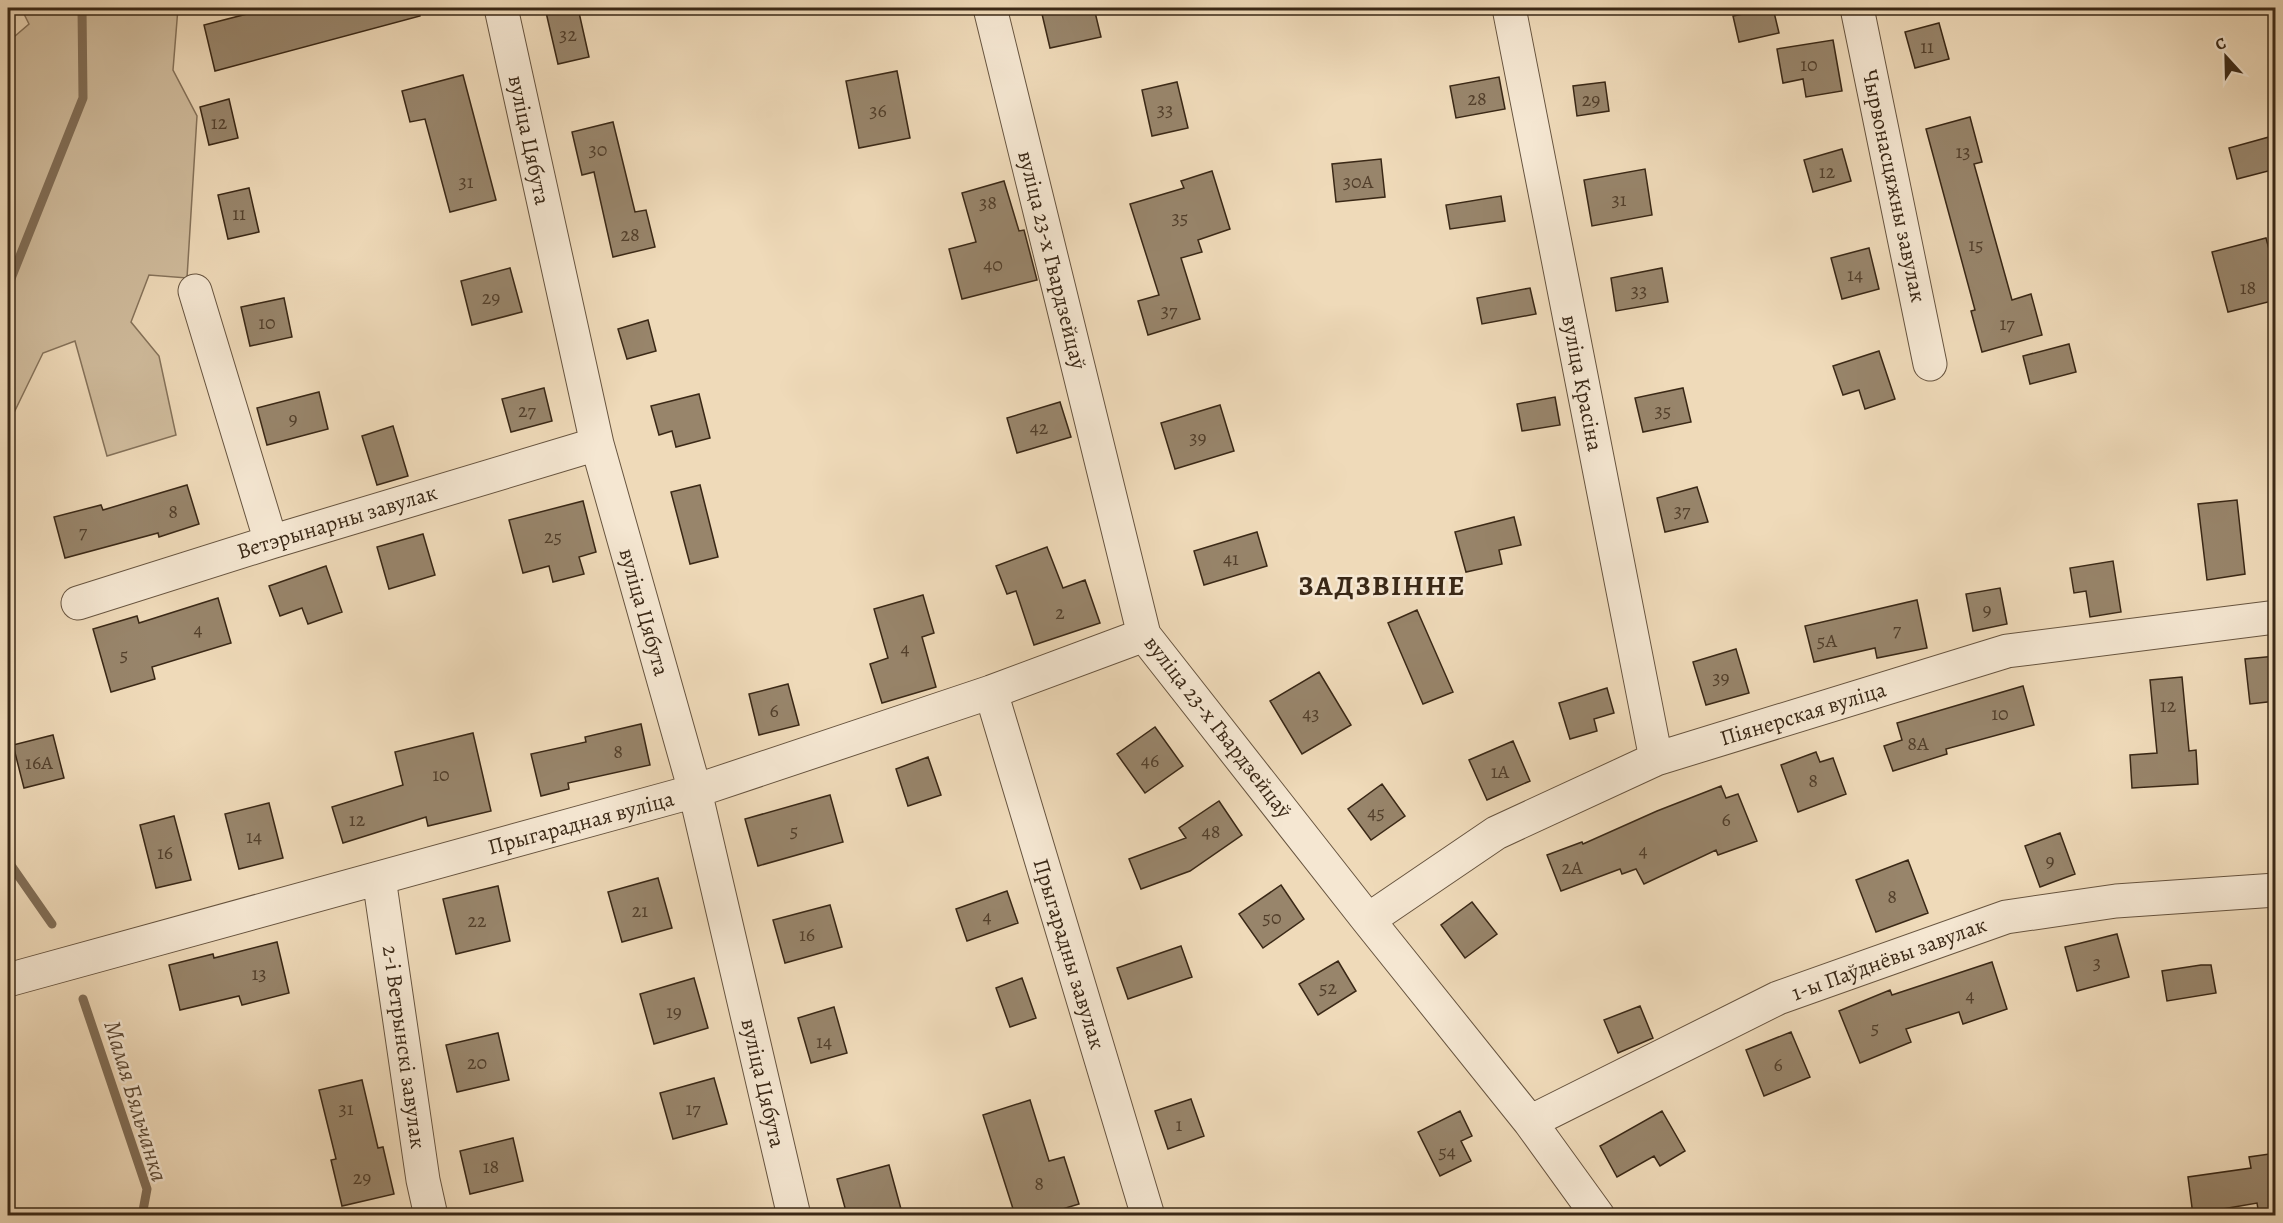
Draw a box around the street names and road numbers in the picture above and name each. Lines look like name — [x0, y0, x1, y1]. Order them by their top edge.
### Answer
street label: Чырвонасцяжны завулак — [1855, 67, 1933, 305]
street label: вуліца Цябута — [501, 72, 558, 208]
street label: вуліца 23-х Гвардзейцаў — [1010, 148, 1094, 373]
street label: вуліца Красіна — [1554, 312, 1610, 455]
street label: Ветэрынарны завулак — [233, 477, 441, 567]
street label: вуліца Цябута — [611, 545, 677, 680]
street label: вуліца 23-х Гвардзейцаў — [1137, 629, 1299, 825]
street label: Піянерская вуліца — [1716, 674, 1891, 754]
street label: Прыгарадная вуліца — [485, 784, 678, 862]
street label: Прыгарадны завулак — [1026, 855, 1112, 1053]
street label: 1-ы Паўднёвы завулак — [1787, 910, 1991, 1008]
street label: 2-і Ветрынскі завулак — [375, 943, 433, 1151]
street label: вуліца Цябута — [734, 1015, 793, 1151]

